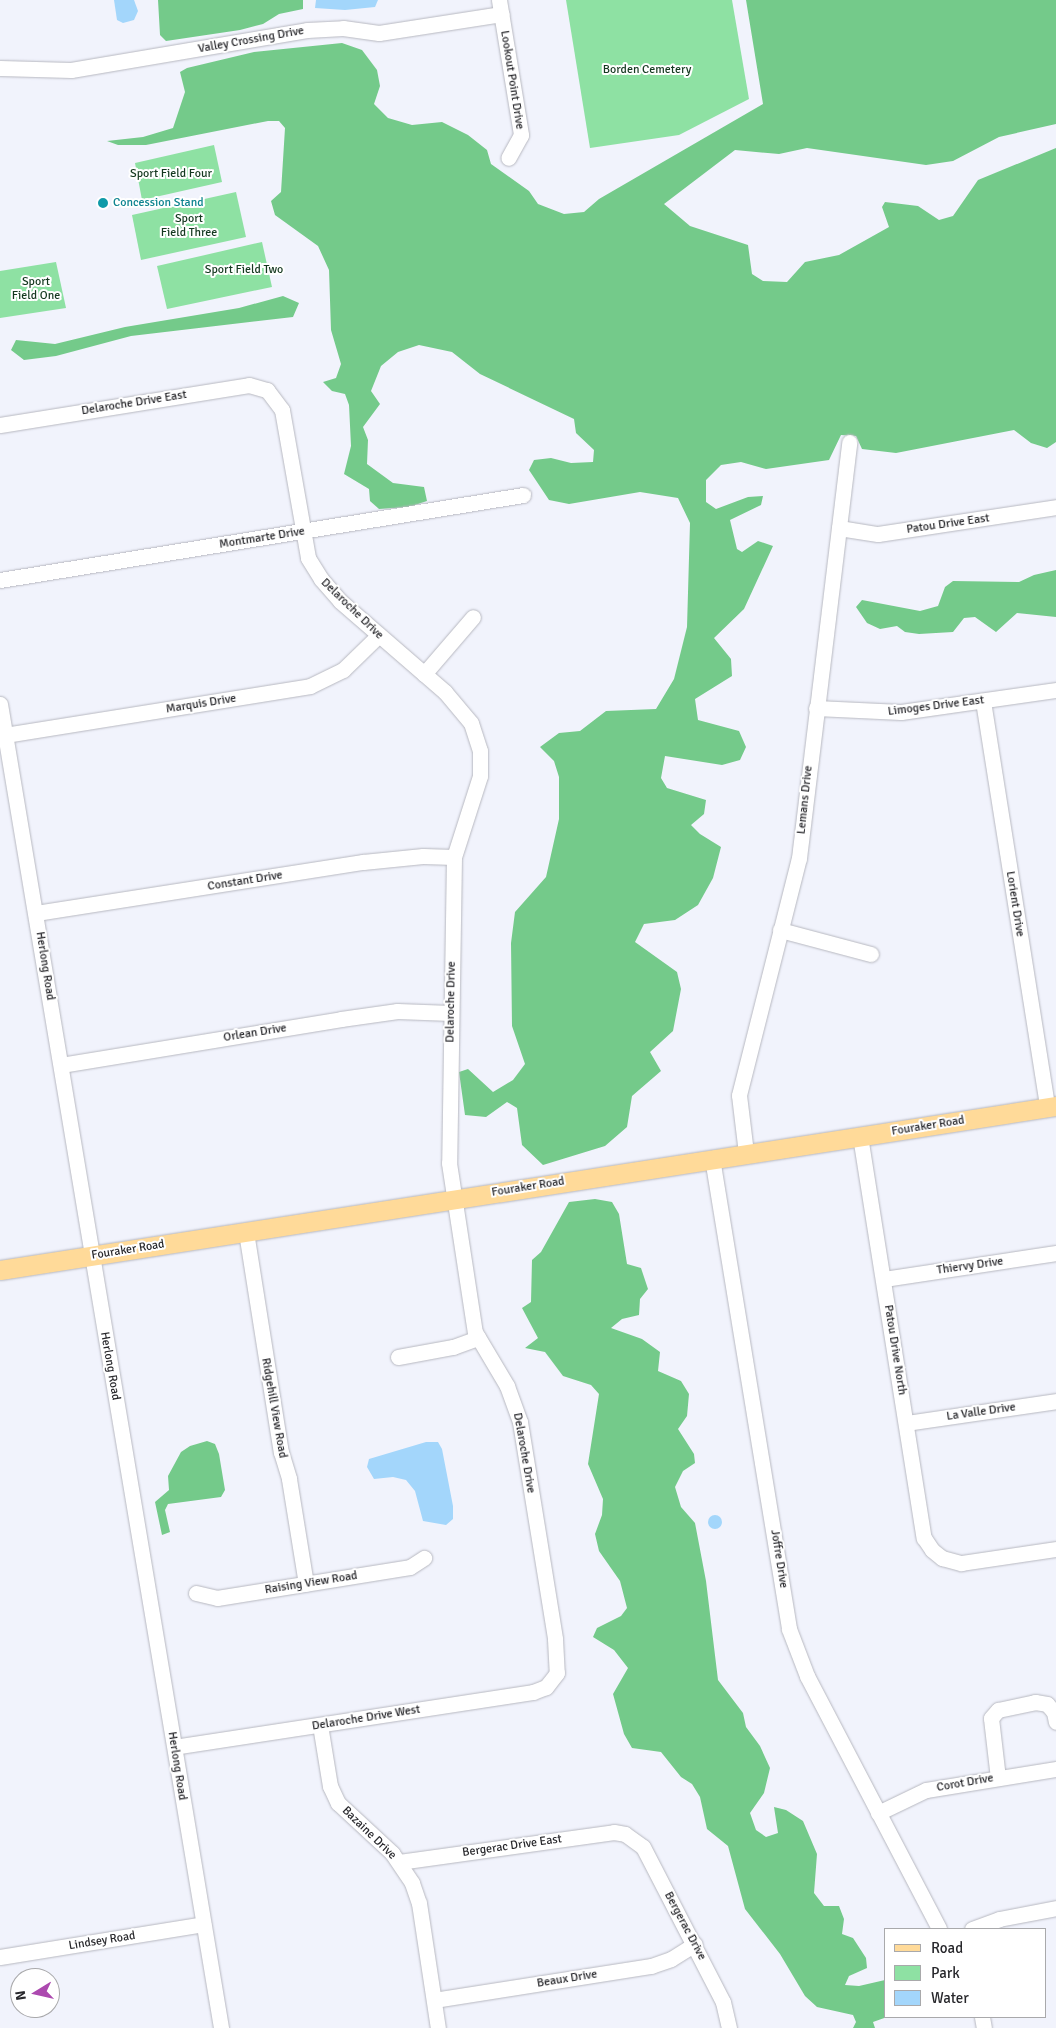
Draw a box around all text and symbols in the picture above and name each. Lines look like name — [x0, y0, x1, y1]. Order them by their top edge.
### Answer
street label: Valley Crossing Drive — [197, 24, 305, 56]
street label: Lookout Point Drive — [497, 29, 527, 131]
park label: Borden Cemetery — [603, 63, 691, 77]
park label: Sport Field Four — [130, 167, 212, 181]
place label: Concession Stand — [113, 196, 204, 210]
marker: Concession Stand — [97, 197, 109, 209]
park label: Sport Field Three — [161, 212, 217, 240]
park label: Sport Field Two — [205, 263, 283, 277]
park label: Sport Field One — [12, 275, 60, 303]
street label: Delaroche Drive East — [80, 388, 188, 418]
street label: Patou Drive East — [906, 511, 990, 537]
street label: Montmarte Drive — [218, 524, 306, 552]
street label: Delaroche Drive — [318, 576, 386, 642]
street label: Marquis Drive — [165, 691, 237, 717]
street label: Limoges Drive East — [887, 693, 985, 719]
street label: Lemans Drive — [794, 765, 816, 835]
street label: Constant Drive — [206, 868, 284, 894]
street label: Lorient Drive — [1003, 870, 1027, 938]
street label: Herlong Road — [32, 931, 58, 1001]
street label: Delaroche Drive — [443, 961, 459, 1043]
street label: Orlean Drive — [222, 1021, 288, 1045]
street label: Fouraker Road — [890, 1113, 966, 1139]
street label: Fouraker Road — [490, 1174, 566, 1200]
street label: Fouraker Road — [90, 1237, 166, 1263]
street label: Thiervy Drive — [936, 1254, 1004, 1278]
street label: Patou Drive North — [881, 1304, 909, 1396]
street label: Herlong Road — [97, 1331, 123, 1401]
street label: Ridgehill View Road — [258, 1357, 290, 1459]
street label: La Valle Drive — [946, 1400, 1016, 1424]
street label: Delaroche Drive — [510, 1412, 538, 1494]
street label: Joffre Drive — [767, 1529, 791, 1589]
street label: Raising View Road — [264, 1569, 358, 1597]
street label: Delaroche Drive West — [311, 1702, 421, 1734]
street label: Herlong Road — [164, 1731, 190, 1801]
street label: Corot Drive — [935, 1771, 995, 1795]
street label: Bazaine Drive — [339, 1803, 399, 1863]
street label: Bergerac Drive East — [461, 1832, 563, 1860]
street label: Bergerac Drive — [661, 1889, 709, 1963]
legend — [884, 1928, 1046, 2018]
street label: Lindsey Road — [68, 1929, 136, 1953]
text: Road — [931, 1939, 963, 1957]
text: Park — [931, 1964, 960, 1982]
street label: Beaux Drive — [536, 1967, 598, 1991]
north arrow — [10, 1968, 60, 2018]
text: N — [12, 1989, 30, 2001]
text: Water — [931, 1989, 969, 2007]

